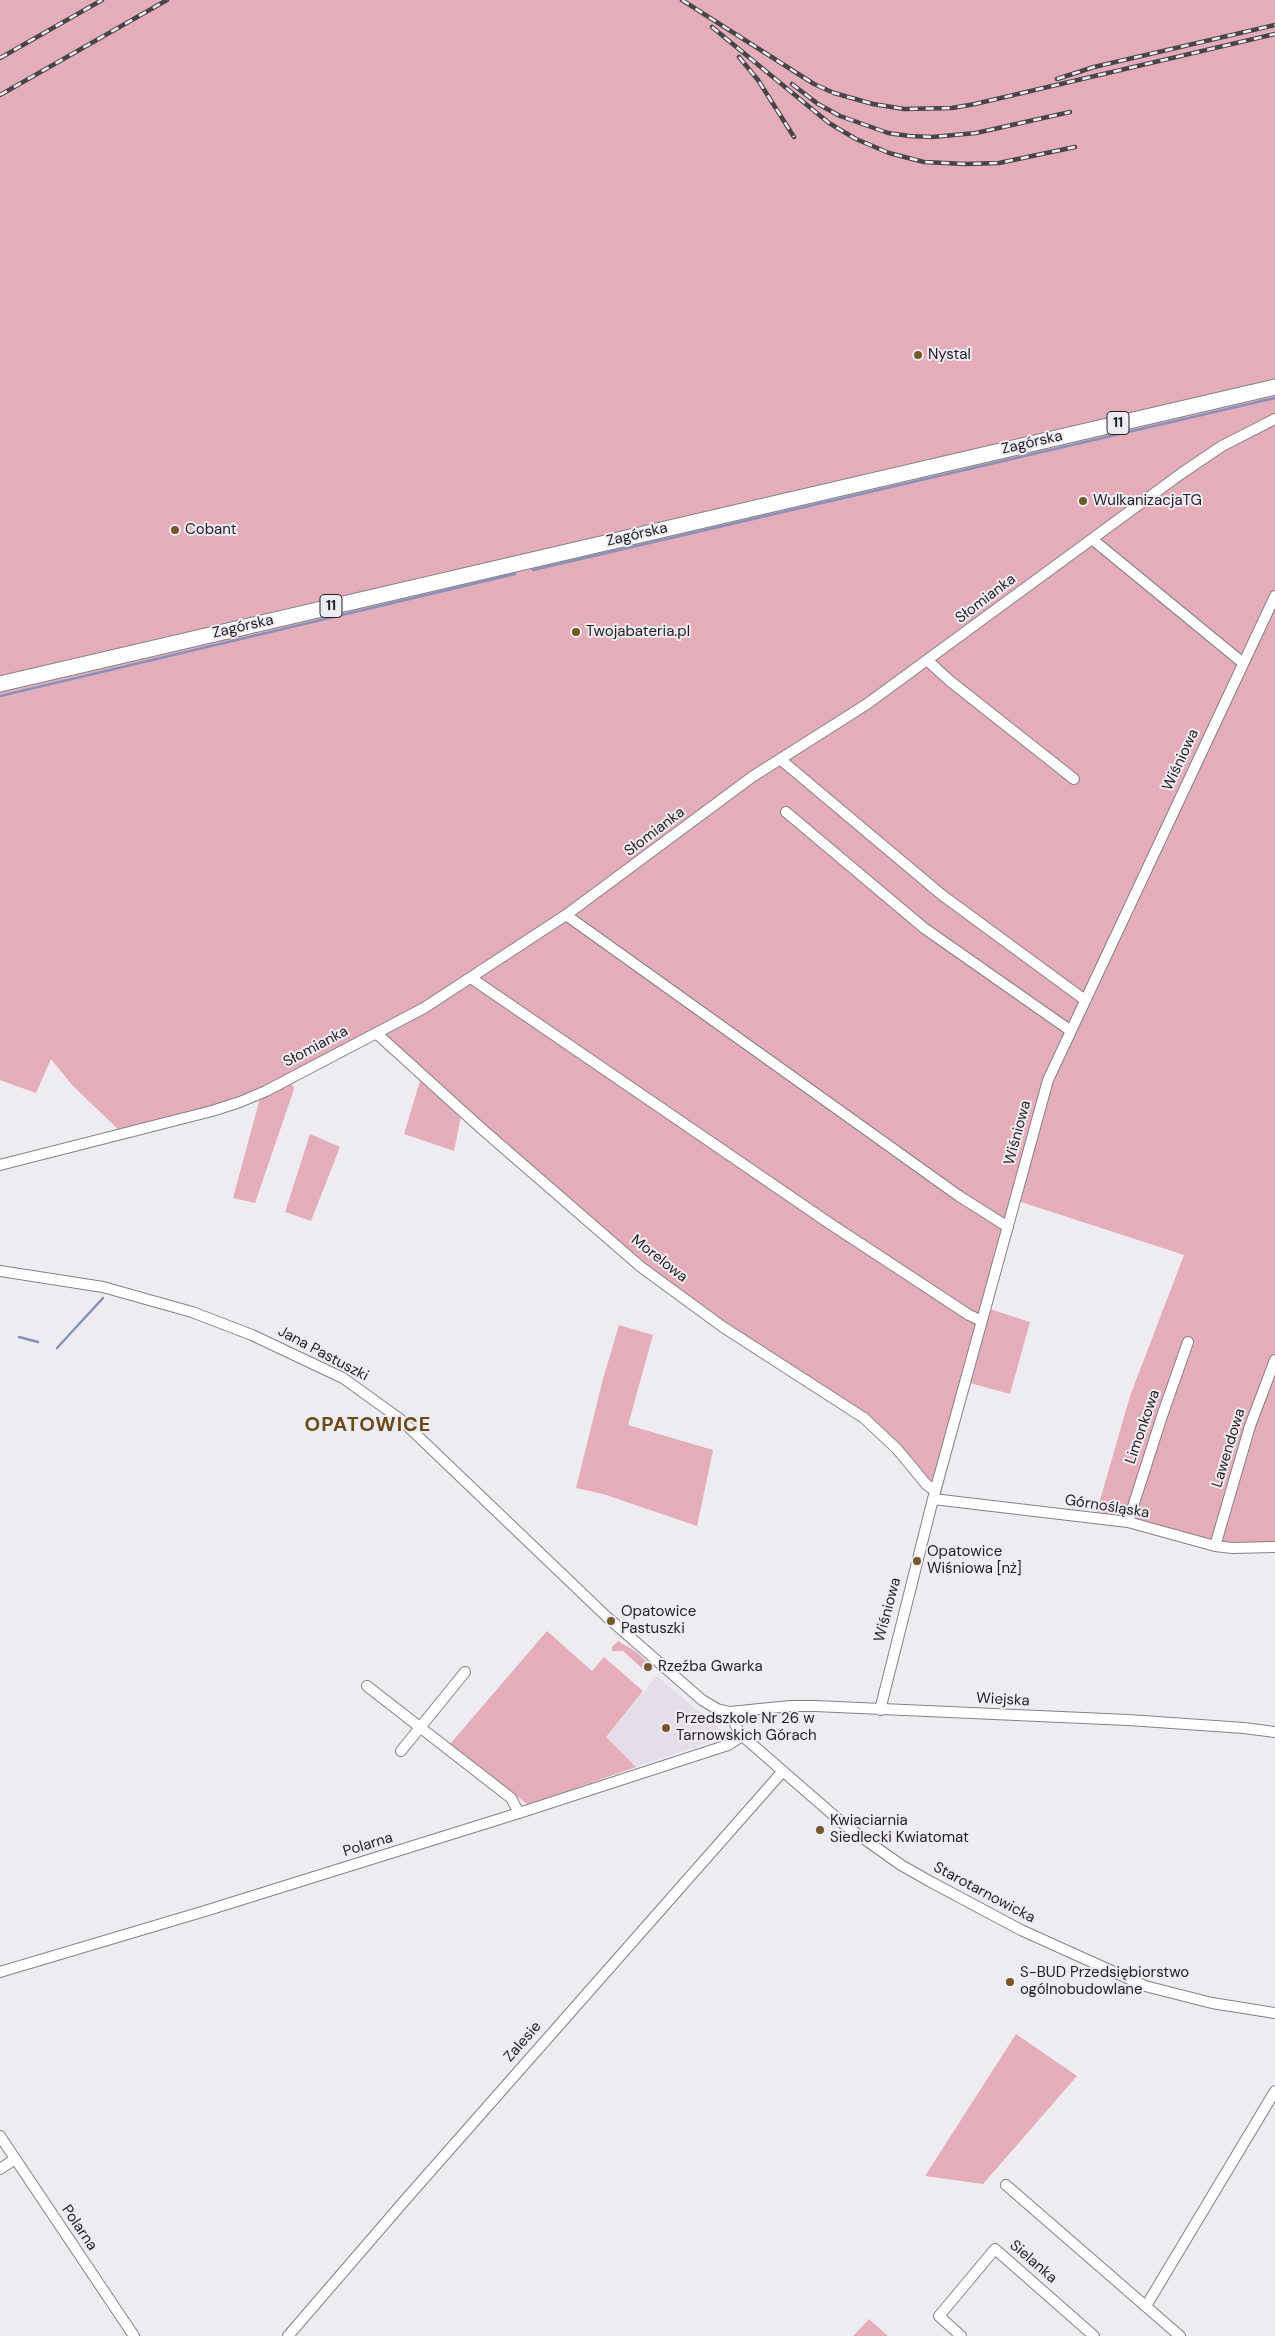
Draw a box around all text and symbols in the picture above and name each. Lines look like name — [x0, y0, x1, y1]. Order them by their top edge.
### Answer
place label: Nystal — [928, 346, 971, 364]
marker: Nystal — [912, 349, 924, 361]
road number: 11 — [1107, 412, 1129, 434]
street label: Zagórska — [1000, 427, 1064, 459]
place label: WulkanizacjaTG — [1093, 492, 1202, 510]
marker: WulkanizacjaTG — [1077, 495, 1089, 507]
street label: Zagórska — [605, 519, 669, 551]
place label: Cobant — [185, 521, 237, 539]
marker: Cobant — [169, 524, 181, 536]
street label: Słomianka — [952, 571, 1020, 627]
road number: 11 — [320, 594, 342, 618]
street label: Zagórska — [211, 611, 275, 643]
place label: Twojabateria.pl — [586, 623, 690, 641]
marker: Twojabateria.pl — [570, 626, 582, 638]
street label: Wiśniowa — [1159, 726, 1203, 794]
street label: Słomianka — [621, 804, 689, 860]
street label: Słomianka — [281, 1022, 351, 1072]
street label: Wiśniowa — [1001, 1099, 1035, 1167]
street label: Morelowa — [627, 1231, 691, 1287]
street label: Jana Pastuszki — [275, 1323, 371, 1385]
street label: Limonkowa — [1122, 1388, 1164, 1466]
street label: Lawendowa — [1208, 1406, 1250, 1490]
district label: OPATOWICE — [303, 1414, 433, 1438]
street label: Górnośląska — [1063, 1491, 1151, 1523]
place label: Opatowice Wiśniowa [nż] — [927, 1543, 1022, 1578]
marker: Opatowice Wiśniowa [nż] — [911, 1555, 923, 1567]
street label: Wiśniowa — [871, 1576, 905, 1644]
place label: Opatowice Pastuszki — [621, 1603, 696, 1638]
marker: Opatowice Pastuszki — [605, 1615, 617, 1627]
place label: Rzeźba Gwarka — [658, 1658, 763, 1676]
marker: Rzeźba Gwarka — [642, 1661, 654, 1673]
street label: Wiejska — [976, 1690, 1030, 1710]
place label: Przedszkole Nr 26 w Tarnowskich Górach — [676, 1710, 817, 1745]
marker: Przedszkole Nr 26 w Tarnowskich Górach — [660, 1722, 672, 1734]
place label: Kwiaciarnia Siedlecki Kwiatomat — [830, 1812, 969, 1847]
marker: Kwiaciarnia Siedlecki Kwiatomat — [814, 1824, 826, 1836]
street label: Polarna — [341, 1829, 395, 1861]
street label: Starotarnowicka — [930, 1859, 1038, 1927]
place label: S-BUD Przedsiębiorstwo ogólnobudowlane — [1020, 1964, 1189, 1999]
marker: S-BUD Przedsiębiorstwo ogólnobudowlane — [1004, 1976, 1016, 1988]
street label: Zalesie — [501, 2018, 545, 2066]
street label: Polarna — [57, 2202, 101, 2254]
street label: Sielanka — [1006, 2237, 1060, 2287]

